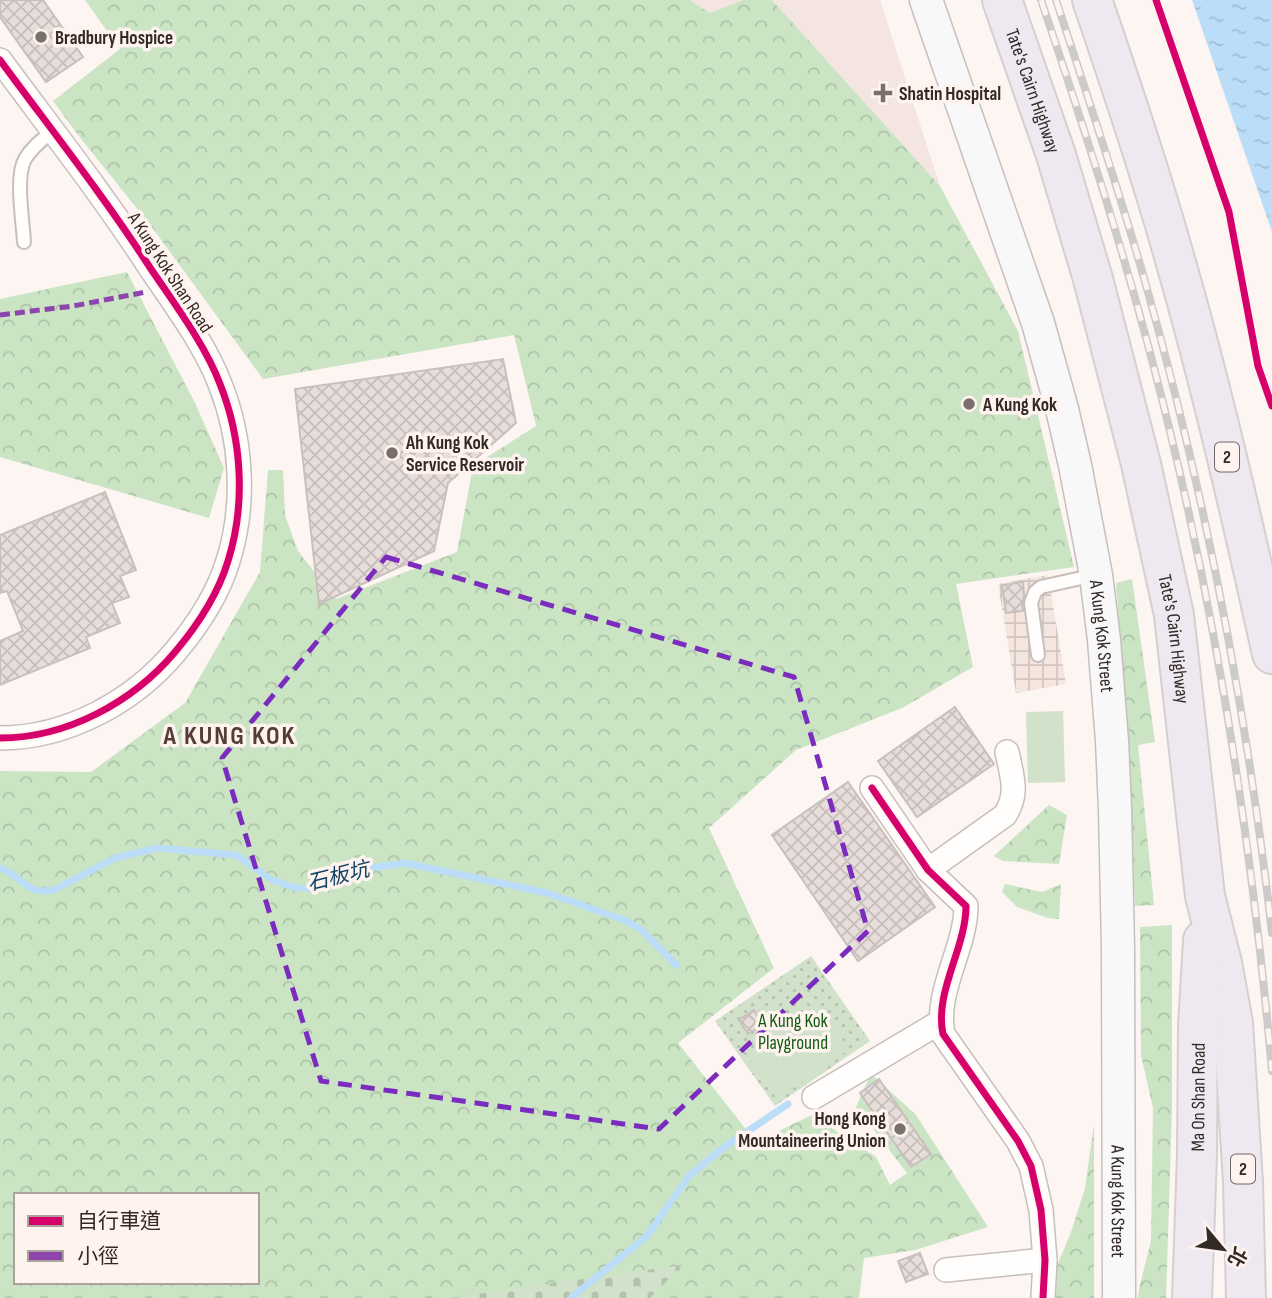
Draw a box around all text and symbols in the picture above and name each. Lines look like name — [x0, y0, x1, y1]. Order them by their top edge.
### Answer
street label: Tate's Cairn Highway — [1000, 26, 1065, 157]
place label: Bradbury Hospice — [55, 27, 173, 50]
marker: Bradbury Hospice — [33, 29, 49, 45]
marker: Shatin Hospital — [873, 83, 893, 103]
place label: Shatin Hospital — [899, 83, 1001, 106]
street label: A Kung Kok Shan Road — [122, 207, 217, 337]
place label: A Kung Kok — [982, 394, 1057, 417]
marker: A Kung Kok — [961, 396, 977, 412]
place label: Ah Kung Kok Service Reservoir — [405, 432, 524, 477]
road number: 2 — [1215, 443, 1239, 472]
marker: Ah Kung Kok Service Reservoir — [384, 445, 400, 461]
street label: Tate's Cairn Highway — [1152, 572, 1194, 705]
street label: A Kung Kok Street — [1084, 578, 1118, 693]
district label: A KUNG KOK — [163, 721, 296, 752]
water label: 石板坑 — [305, 856, 375, 896]
park label: A Kung Kok Playground — [757, 1010, 829, 1055]
street label: Ma On Shan Road — [1187, 1043, 1211, 1152]
place label: Hong Kong Mountaineering Union — [738, 1108, 886, 1153]
marker: Hong Kong Mountaineering Union — [892, 1121, 908, 1137]
street label: A Kung Kok Street — [1106, 1144, 1129, 1258]
road number: 2 — [1231, 1154, 1255, 1184]
legend — [14, 1193, 259, 1284]
text: 自行車道 — [77, 1209, 161, 1234]
north arrow — [1188, 1214, 1258, 1284]
text: 北 — [1222, 1243, 1251, 1270]
text: 小徑 — [77, 1244, 119, 1269]

